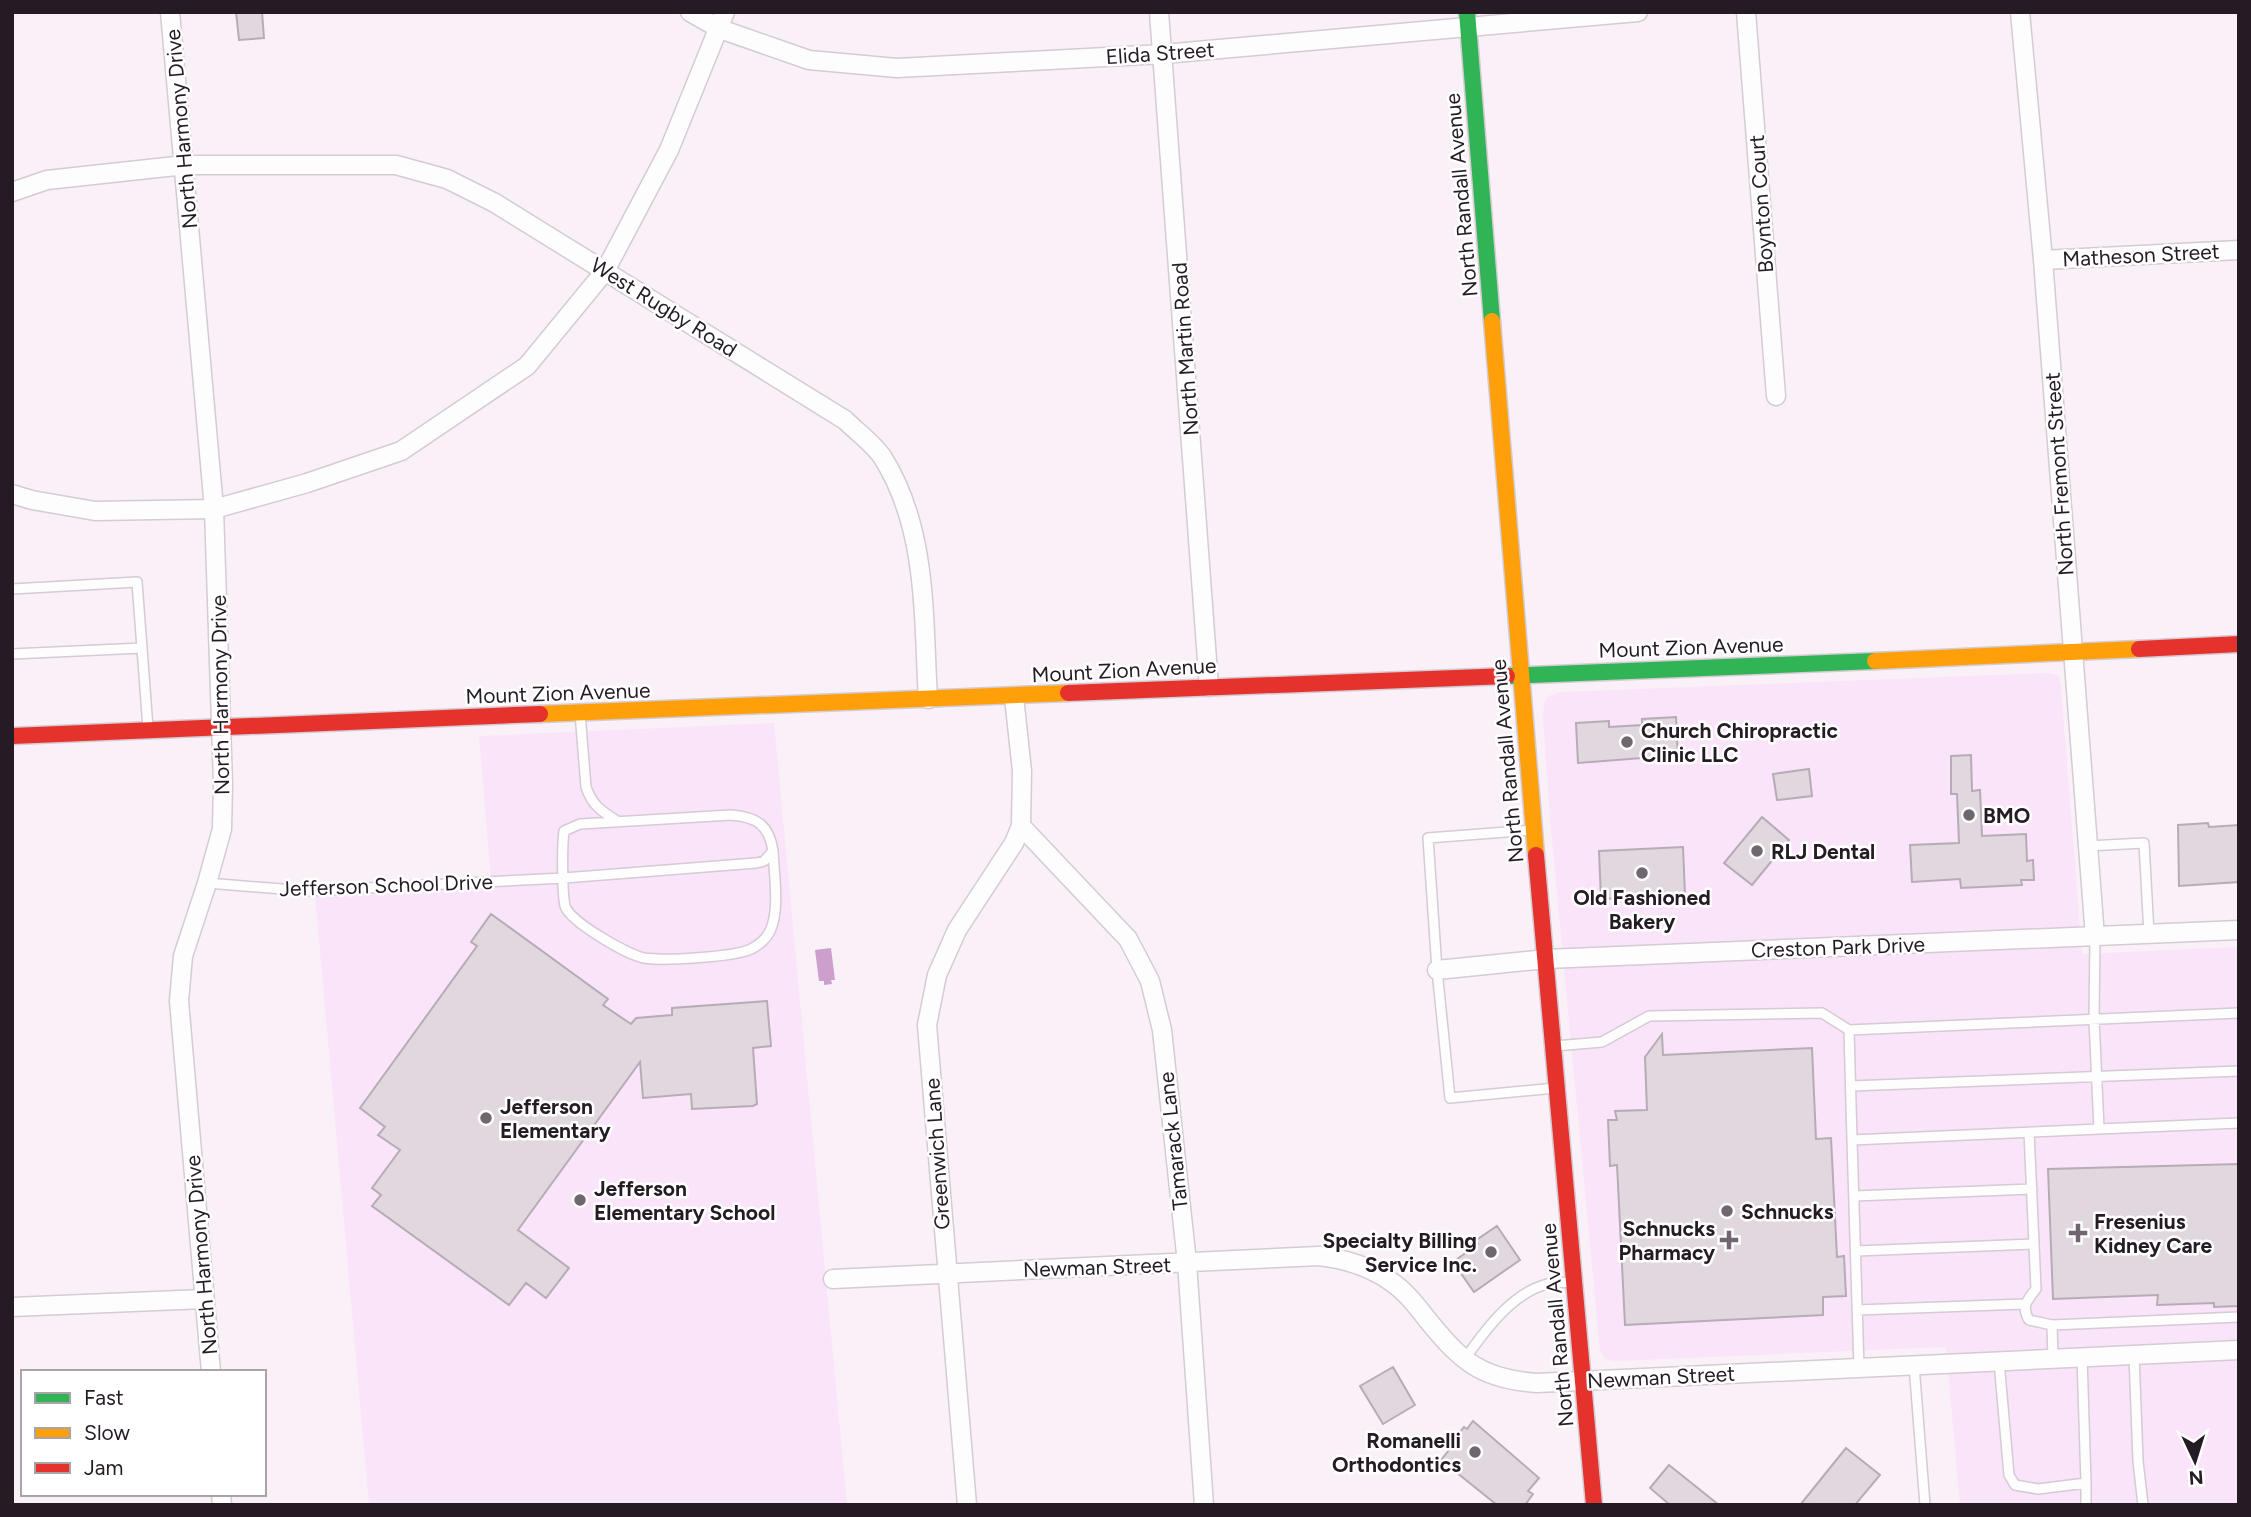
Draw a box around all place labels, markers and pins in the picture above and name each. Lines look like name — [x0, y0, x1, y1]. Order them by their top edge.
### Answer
place label: Church Chiropractic Clinic LLC — [1641, 718, 1839, 767]
marker: Church Chiropractic Clinic LLC — [1619, 734, 1635, 750]
place label: BMO — [1983, 803, 2030, 828]
marker: BMO — [1961, 807, 1977, 823]
place label: RLJ Dental — [1771, 839, 1875, 864]
marker: RLJ Dental — [1749, 843, 1765, 859]
marker: Old Fashioned Bakery — [1634, 865, 1650, 881]
place label: Old Fashioned Bakery — [1573, 885, 1711, 934]
place label: Jefferson Elementary — [500, 1094, 611, 1143]
marker: Jefferson Elementary — [478, 1110, 494, 1126]
place label: Jefferson Elementary School — [594, 1176, 775, 1225]
marker: Jefferson Elementary School — [572, 1192, 588, 1208]
place label: Schnucks — [1741, 1199, 1834, 1224]
marker: Schnucks — [1719, 1203, 1735, 1219]
place label: Fresenius Kidney Care — [2094, 1209, 2213, 1258]
place label: Schnucks Pharmacy — [1619, 1216, 1716, 1265]
marker: Fresenius Kidney Care — [2068, 1223, 2088, 1243]
place label: Specialty Billing Service Inc. — [1322, 1228, 1477, 1277]
marker: Schnucks Pharmacy — [1721, 1232, 1737, 1248]
marker: Specialty Billing Service Inc. — [1483, 1244, 1499, 1260]
place label: Romanelli Orthodontics — [1332, 1428, 1461, 1477]
marker: Romanelli Orthodontics — [1467, 1444, 1483, 1460]

